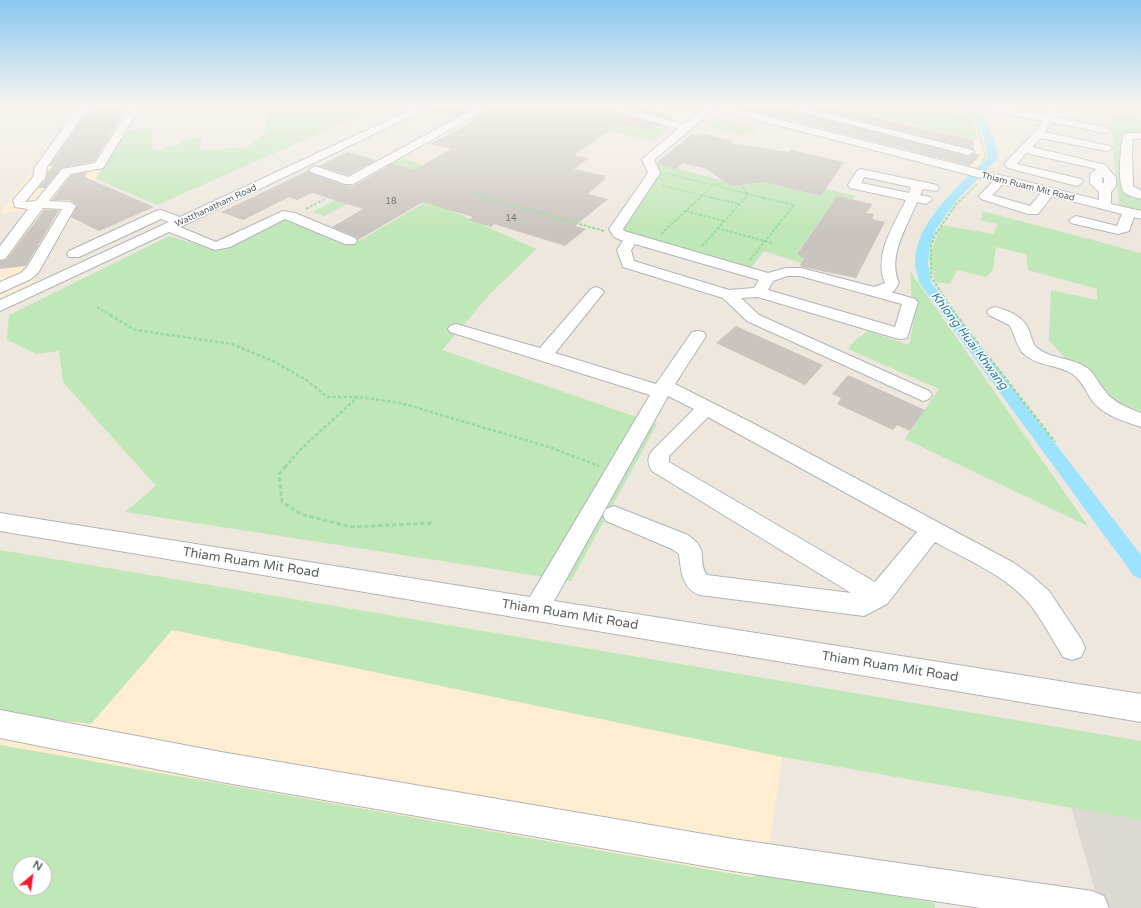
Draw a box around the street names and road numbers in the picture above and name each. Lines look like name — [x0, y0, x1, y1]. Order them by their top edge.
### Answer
street label: Thiam Ruam Mit Road — [980, 170, 1076, 204]
street label: Watthanatham Road — [174, 182, 258, 230]
street label: Thiam Ruam Mit Road — [182, 544, 320, 582]
street label: Thiam Ruam Mit Road — [501, 596, 639, 634]
street label: Thiam Ruam Mit Road — [821, 648, 959, 686]

